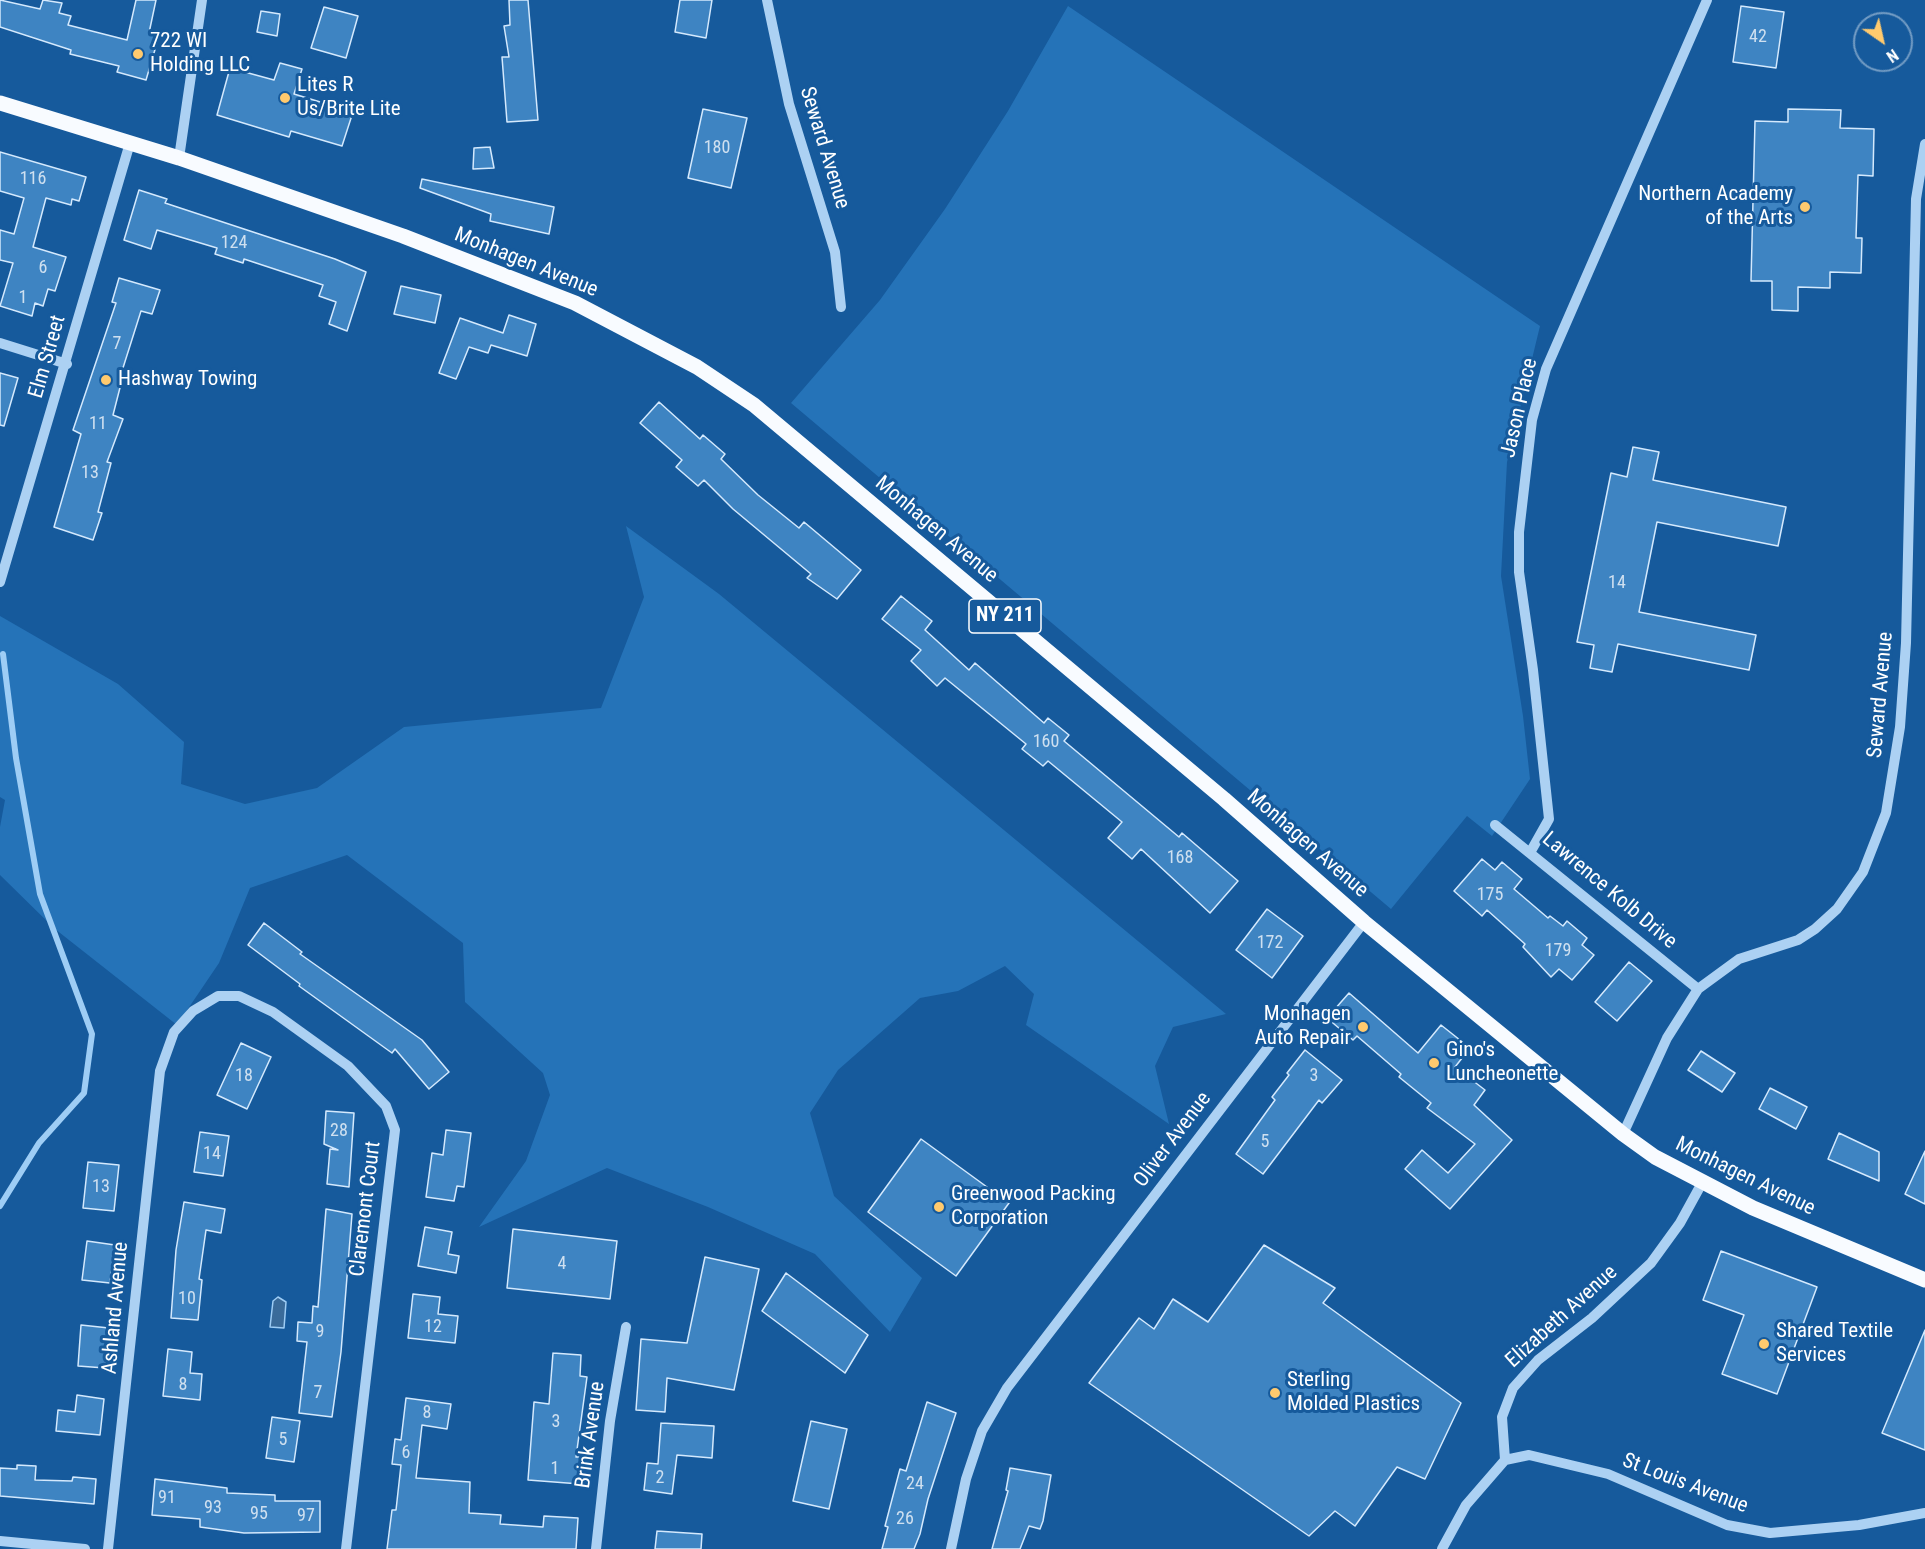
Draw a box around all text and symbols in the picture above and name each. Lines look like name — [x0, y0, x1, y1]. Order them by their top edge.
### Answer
north arrow — [1853, 12, 1913, 72]
house number: 42 — [1749, 26, 1767, 48]
place label: 722 WI Holding LLC — [150, 29, 250, 79]
text: N — [1883, 45, 1902, 66]
marker: 722 WI Holding LLC — [131, 47, 145, 61]
place label: Lites R Us/Brite Lite — [297, 73, 401, 123]
street label: Seward Avenue — [793, 84, 855, 212]
marker: Lites R Us/Brite Lite — [278, 91, 292, 105]
house number: 180 — [704, 137, 730, 159]
house number: 116 — [20, 168, 46, 190]
place label: Northern Academy of the Arts — [1638, 182, 1793, 232]
marker: Northern Academy of the Arts — [1798, 200, 1812, 214]
street label: Monhagen Avenue — [451, 223, 601, 303]
house number: 124 — [221, 232, 247, 254]
house number: 6 — [39, 257, 47, 279]
house number: 1 — [19, 287, 27, 309]
street label: Elm Street — [24, 313, 72, 401]
house number: 7 — [113, 333, 121, 355]
street label: Jason Place — [1496, 356, 1544, 460]
place label: Hashway Towing — [118, 367, 257, 393]
marker: Hashway Towing — [99, 373, 113, 387]
house number: 11 — [89, 413, 107, 435]
house number: 13 — [81, 462, 99, 484]
street label: Monhagen Avenue — [870, 471, 1002, 589]
house number: 14 — [1608, 572, 1626, 594]
road number: NY 211 — [969, 599, 1041, 633]
street label: Seward Avenue — [1863, 631, 1899, 759]
house number: 160 — [1033, 731, 1059, 753]
street label: Monhagen Avenue — [1241, 784, 1373, 904]
street label: Lawrence Kolb Drive — [1537, 827, 1681, 955]
house number: 168 — [1167, 847, 1193, 869]
house number: 175 — [1477, 884, 1503, 906]
house number: 172 — [1257, 932, 1283, 954]
house number: 179 — [1545, 940, 1571, 962]
place label: Monhagen Auto Repair — [1255, 1002, 1351, 1052]
marker: Monhagen Auto Repair — [1356, 1020, 1370, 1034]
place label: Gino's Luncheonette — [1446, 1038, 1558, 1088]
marker: Gino's Luncheonette — [1427, 1056, 1441, 1070]
house number: 18 — [235, 1065, 253, 1087]
house number: 3 — [1310, 1065, 1318, 1087]
street label: Oliver Avenue — [1129, 1087, 1217, 1193]
house number: 28 — [330, 1120, 348, 1142]
house number: 5 — [1261, 1131, 1269, 1153]
street label: Monhagen Avenue — [1671, 1132, 1819, 1222]
street label: Claremont Court — [345, 1140, 387, 1278]
house number: 14 — [203, 1143, 221, 1165]
house number: 13 — [92, 1176, 110, 1198]
place label: Greenwood Packing Corporation — [951, 1182, 1116, 1232]
marker: Greenwood Packing Corporation — [932, 1200, 946, 1214]
street label: Ashland Avenue — [98, 1241, 134, 1375]
house number: 4 — [558, 1253, 566, 1275]
street label: Elizabeth Avenue — [1501, 1260, 1623, 1374]
house number: 10 — [178, 1288, 196, 1310]
house number: 12 — [424, 1316, 442, 1338]
place label: Shared Textile Services — [1776, 1319, 1893, 1369]
house number: 9 — [316, 1321, 324, 1343]
marker: Shared Textile Services — [1757, 1337, 1771, 1351]
place label: Sterling Molded Plastics — [1287, 1368, 1420, 1418]
house number: 8 — [179, 1374, 187, 1396]
street label: Brink Avenue — [571, 1380, 611, 1490]
house number: 7 — [314, 1382, 322, 1404]
marker: Sterling Molded Plastics — [1268, 1386, 1282, 1400]
house number: 8 — [423, 1402, 431, 1424]
house number: 3 — [552, 1411, 560, 1433]
house number: 5 — [279, 1429, 287, 1451]
house number: 6 — [402, 1442, 410, 1464]
street label: St Louis Avenue — [1619, 1449, 1751, 1519]
house number: 1 — [551, 1458, 559, 1480]
house number: 2 — [656, 1467, 664, 1489]
house number: 24 — [906, 1473, 924, 1495]
house number: 91 — [158, 1487, 176, 1509]
house number: 93 — [204, 1497, 222, 1519]
house number: 95 — [250, 1503, 268, 1525]
house number: 97 — [297, 1505, 315, 1527]
house number: 26 — [896, 1508, 914, 1530]

